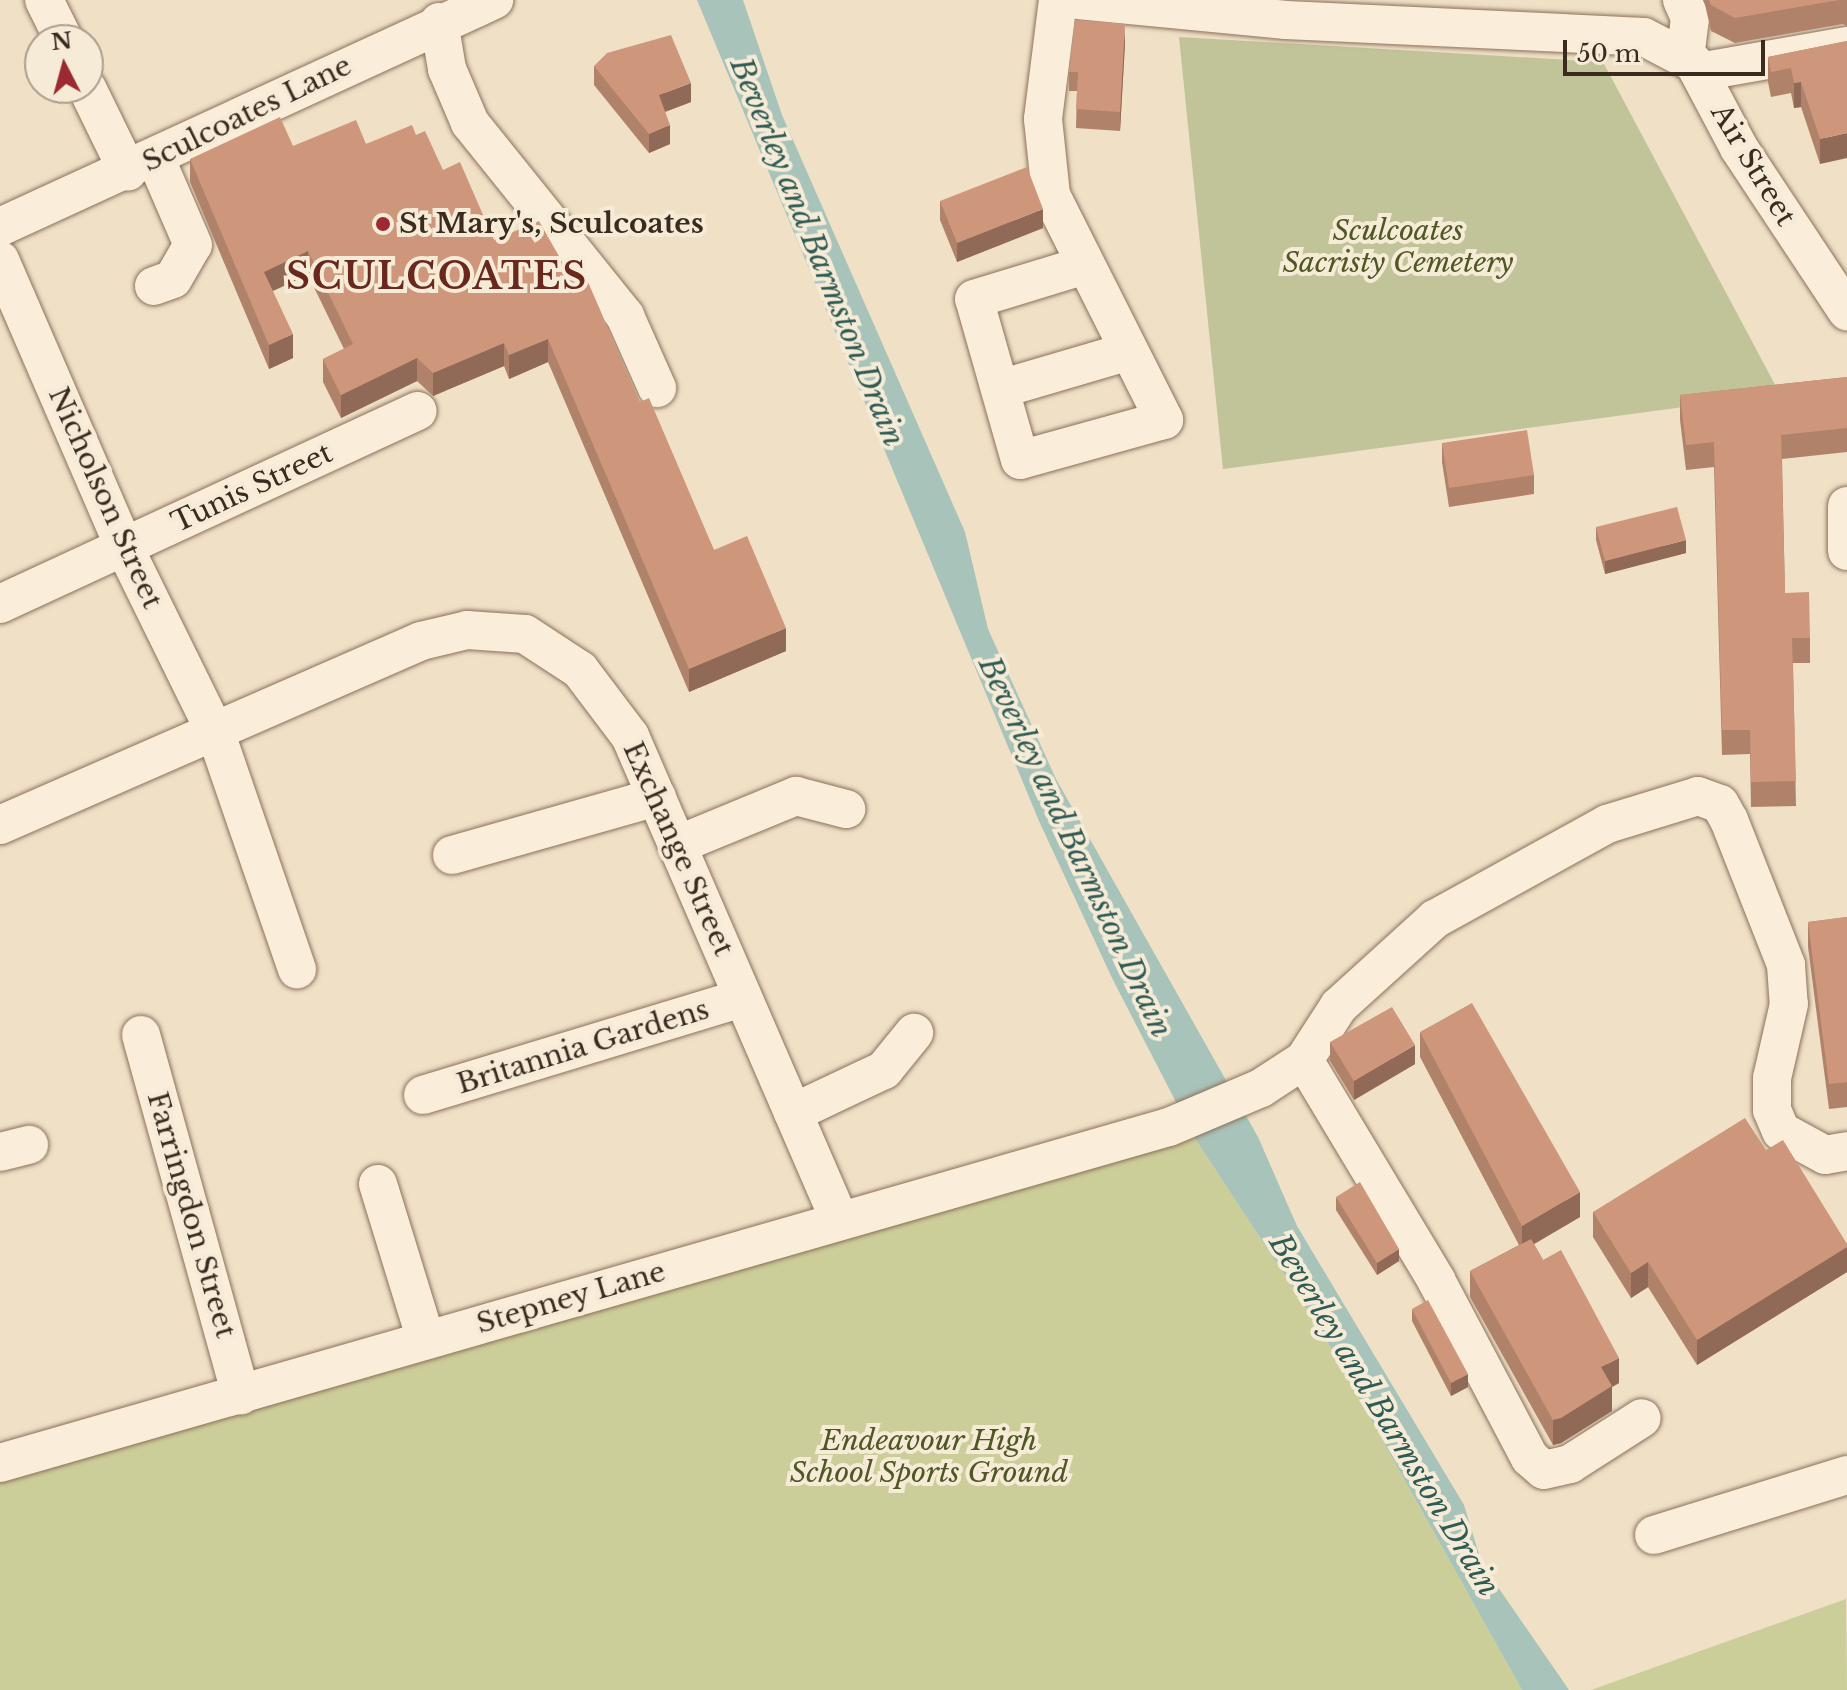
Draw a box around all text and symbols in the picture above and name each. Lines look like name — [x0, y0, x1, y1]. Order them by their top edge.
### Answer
north arrow — [24, 24, 104, 104]
scale bar — [1567, 24, 1769, 74]
text: N — [50, 27, 73, 56]
text: 50 m — [1577, 39, 1640, 68]
street label: Sculcoates Lane — [137, 49, 357, 179]
water label: Beverley and Barmston Drain — [722, 52, 912, 452]
street label: Air Street — [1703, 98, 1803, 232]
place label: St Mary's, Sculcoates — [399, 207, 704, 241]
park label: Sculcoates Sacristy Cemetery — [1283, 214, 1513, 280]
marker: St Mary's, Sculcoates — [374, 215, 392, 233]
district label: SCULCOATES — [286, 255, 588, 299]
street label: Nicholson Street — [41, 382, 169, 614]
street label: Tunis Street — [166, 436, 338, 540]
water label: Beverley and Barmston Drain — [970, 650, 1180, 1044]
street label: Exchange Street — [616, 737, 740, 961]
street label: Britannia Gardens — [453, 993, 713, 1101]
street label: Farringdon Street — [140, 1088, 242, 1342]
water label: Beverley and Barmston Drain — [1261, 1227, 1507, 1603]
street label: Stepney Lane — [472, 1255, 670, 1341]
park label: Endeavour High School Sports Ground — [789, 1424, 1069, 1490]

